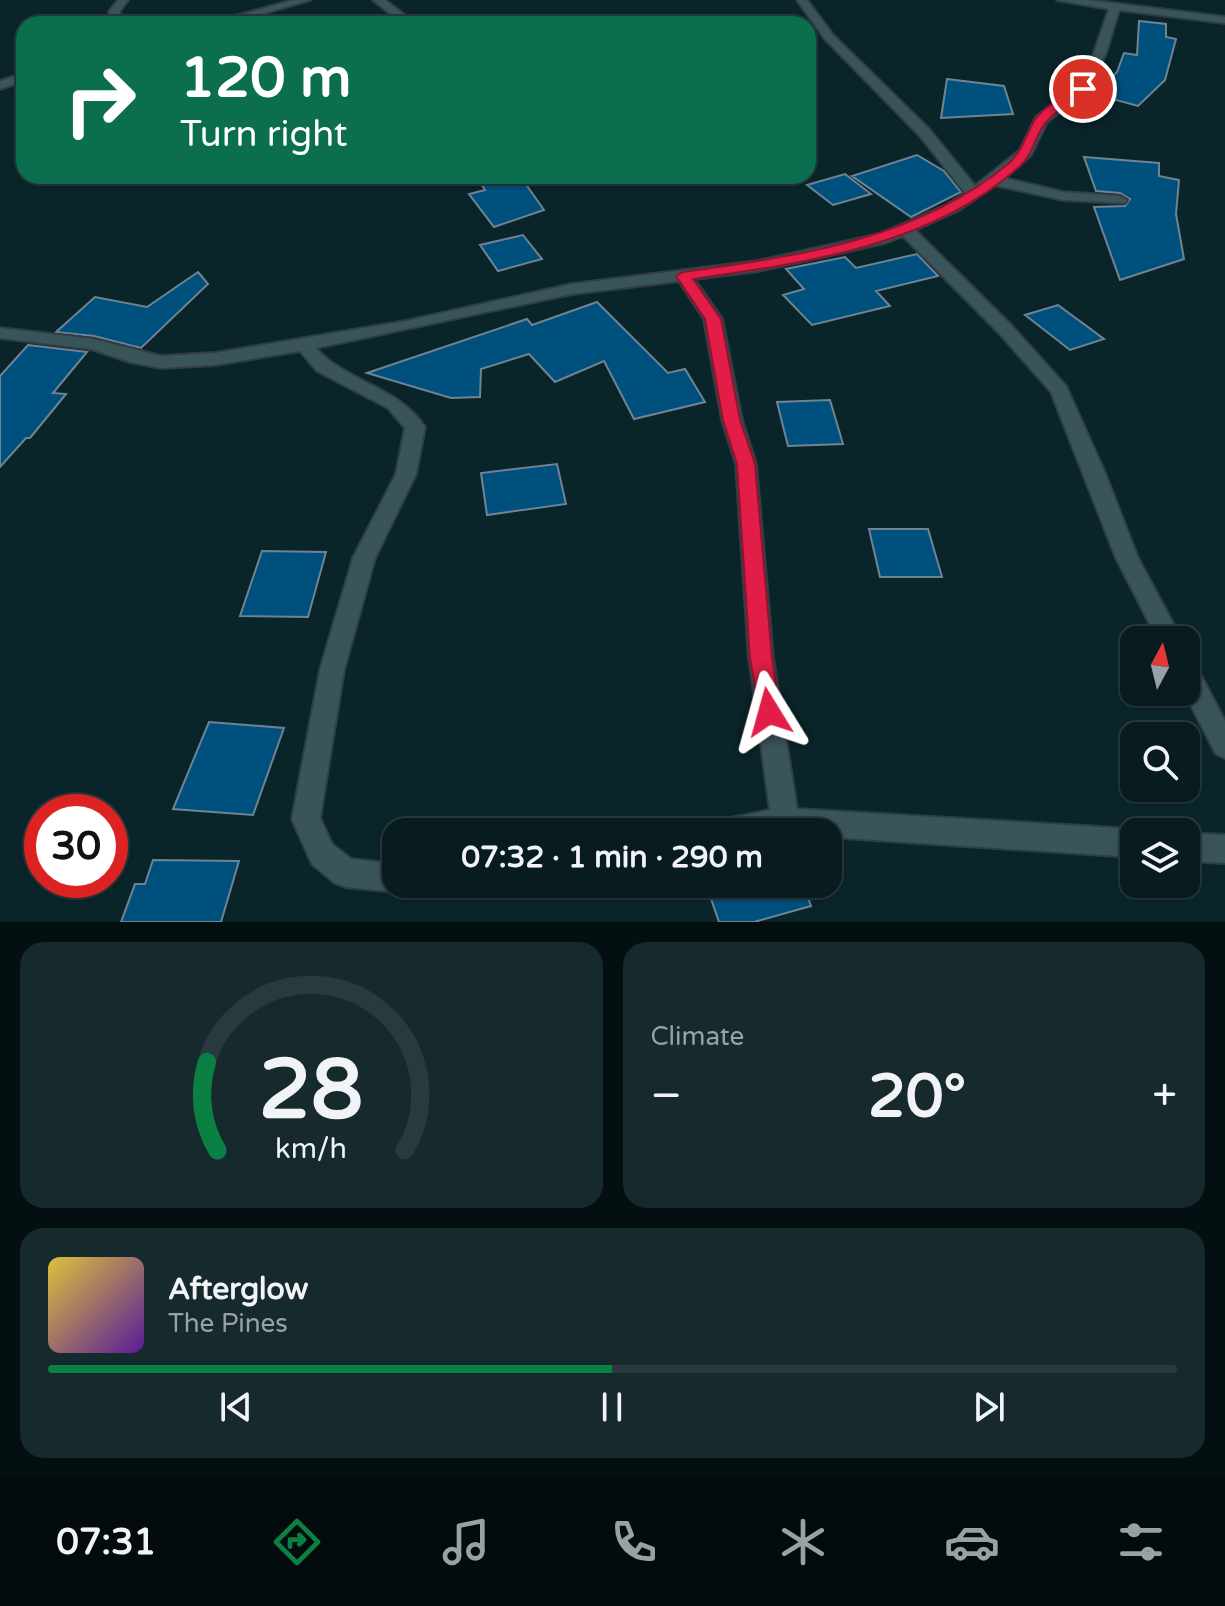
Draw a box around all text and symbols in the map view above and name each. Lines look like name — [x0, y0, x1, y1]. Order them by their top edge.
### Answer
text: 120 m — [180, 45, 351, 112]
icon: right — [48, 48, 152, 152]
pin — [1049, 55, 1117, 123]
icon: arrive — [1061, 67, 1105, 111]
text: Turn right — [180, 113, 347, 156]
north arrow — [1120, 626, 1200, 706]
map controls — [1120, 626, 1200, 898]
position arrow — [727, 670, 811, 754]
button: search — [1120, 722, 1200, 802]
speed limit sign: 30 — [24, 794, 128, 898]
button: layers — [1120, 818, 1200, 898]
text: 07:32 · 1 min · 290 m — [461, 839, 763, 876]
text: Climate — [651, 1021, 744, 1052]
text: 28 — [259, 1041, 363, 1141]
text: 20° — [868, 1061, 966, 1133]
text: − — [651, 1070, 682, 1123]
text: + — [1152, 1070, 1177, 1123]
text: km/h — [275, 1132, 347, 1166]
text: Afterglow — [168, 1271, 308, 1308]
text: The Pines — [168, 1308, 288, 1339]
icon: previous — [214, 1385, 258, 1429]
icon: pause — [590, 1385, 634, 1429]
icon: next — [967, 1385, 1011, 1429]
icon: directions — [269, 1514, 325, 1570]
icon: music — [438, 1514, 494, 1570]
icon: phone — [606, 1514, 662, 1570]
icon: climate — [775, 1514, 831, 1570]
icon: car — [944, 1514, 1000, 1570]
icon: filters — [1113, 1514, 1169, 1570]
text: 07:31 — [56, 1521, 156, 1564]

